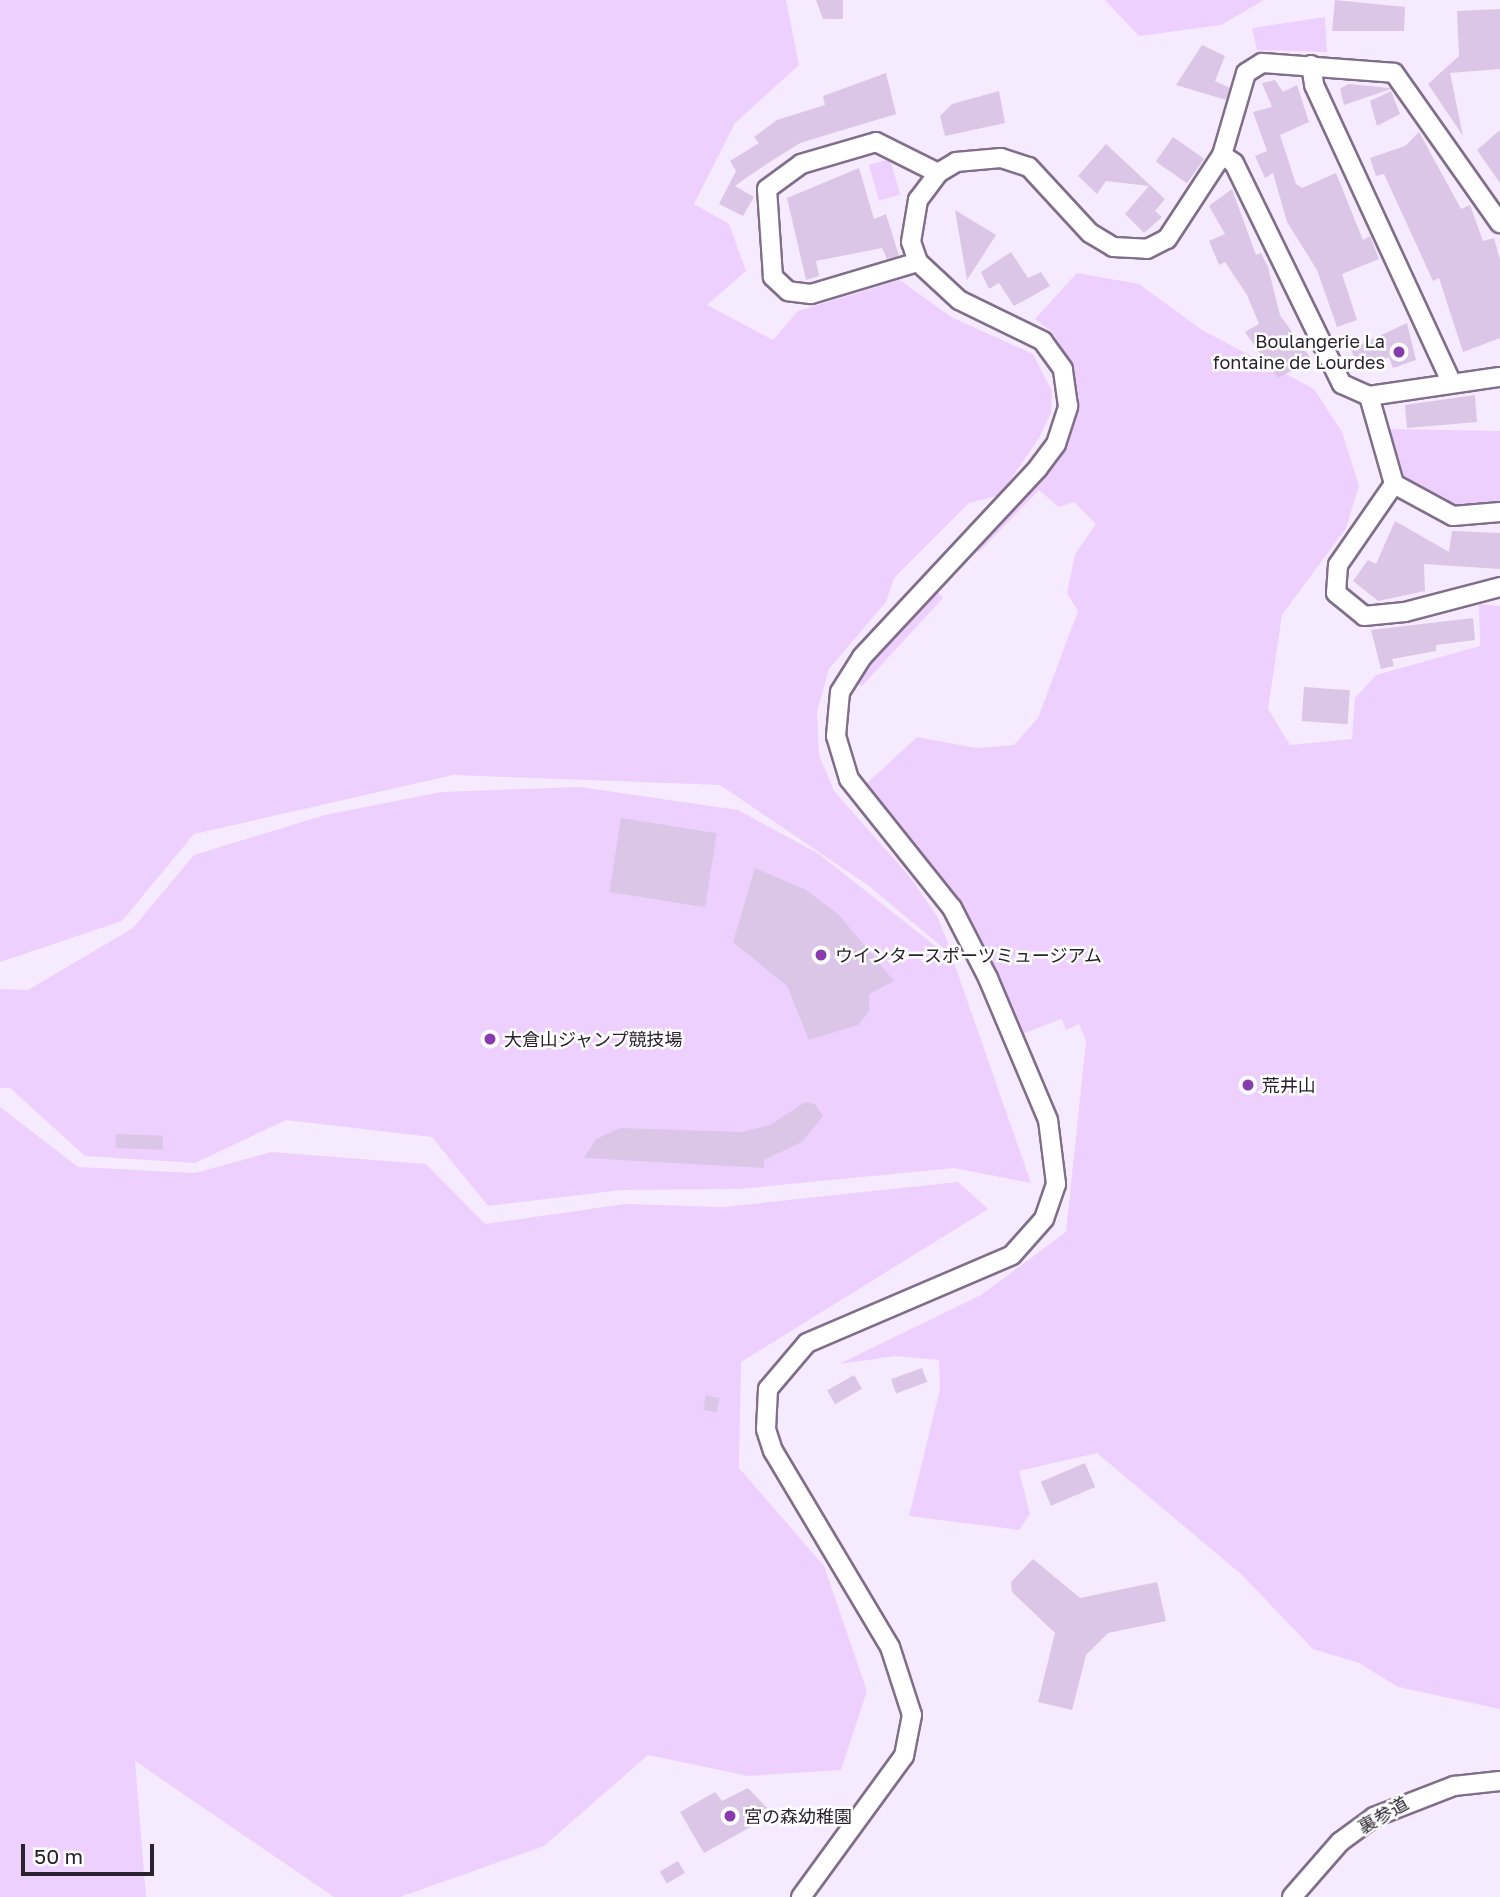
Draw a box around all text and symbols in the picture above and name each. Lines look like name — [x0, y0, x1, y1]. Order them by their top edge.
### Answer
place label: Boulangerie La fontaine de Lourdes — [1213, 331, 1385, 374]
marker: Boulangerie La fontaine de Lourdes — [1391, 344, 1407, 360]
place label: ウインタースポーツミュージアム — [835, 944, 1105, 966]
marker: ウインタースポーツミュージアム — [813, 947, 829, 963]
place label: 大倉山ジャンプ競技場 — [504, 1028, 684, 1050]
marker: 大倉山ジャンプ競技場 — [482, 1031, 498, 1047]
place label: 荒井山 — [1262, 1074, 1316, 1096]
marker: 荒井山 — [1240, 1077, 1256, 1093]
street label: 裏参道 — [1354, 1792, 1412, 1838]
place label: 宮の森幼稚園 — [744, 1805, 852, 1827]
marker: 宮の森幼稚園 — [722, 1808, 738, 1824]
scale bar — [24, 1830, 158, 1874]
text: 50 m — [34, 1843, 83, 1869]

